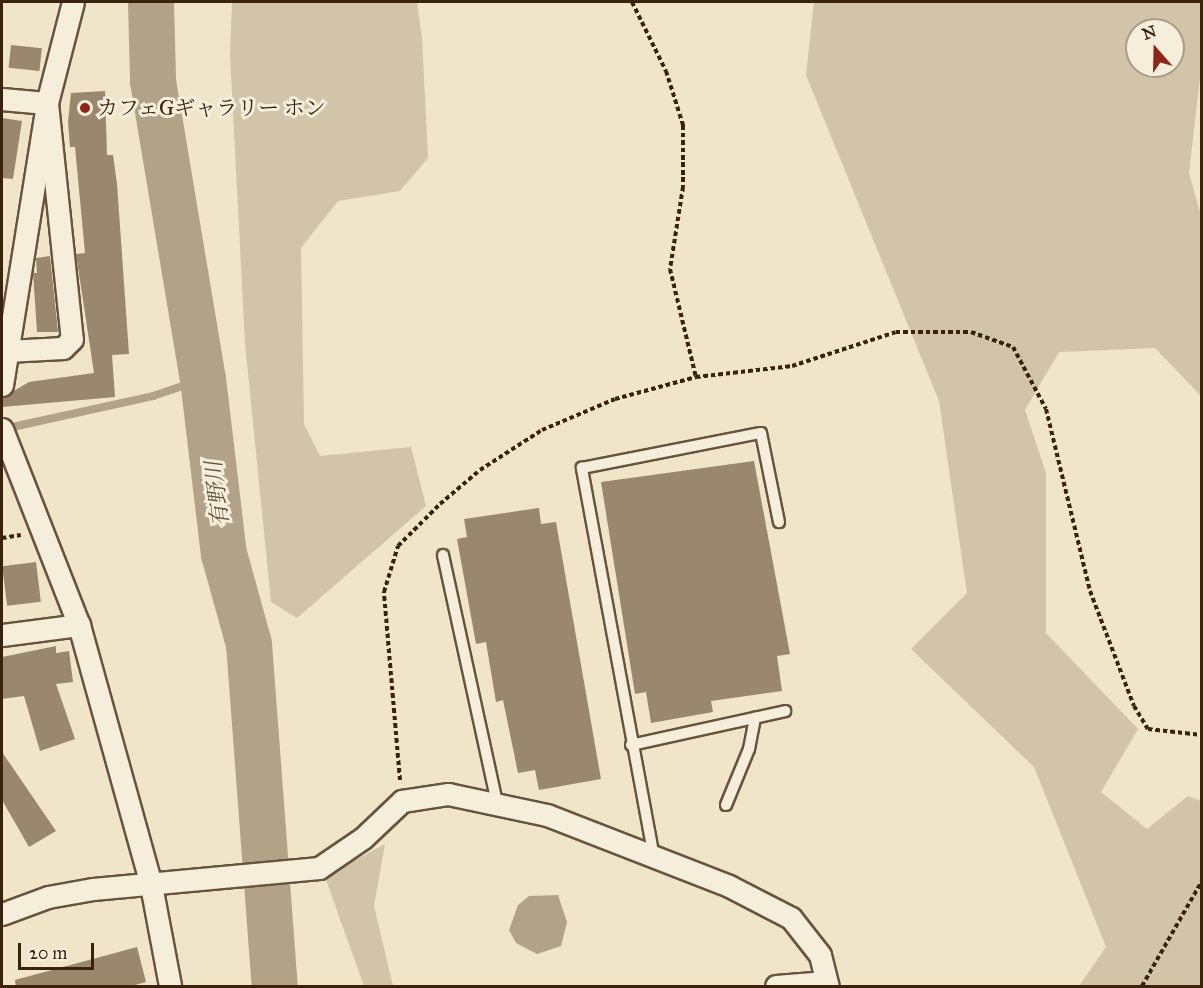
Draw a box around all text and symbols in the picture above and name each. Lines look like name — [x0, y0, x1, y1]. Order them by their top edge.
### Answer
north arrow — [1125, 18, 1185, 78]
text: N — [1140, 21, 1159, 44]
place label: カフェGギャラリー ホン — [97, 95, 327, 121]
marker: カフェGギャラリー ホン — [78, 101, 92, 115]
water label: 有野川 — [200, 460, 234, 528]
scale bar — [21, 931, 98, 969]
text: 20 m — [29, 942, 67, 964]

